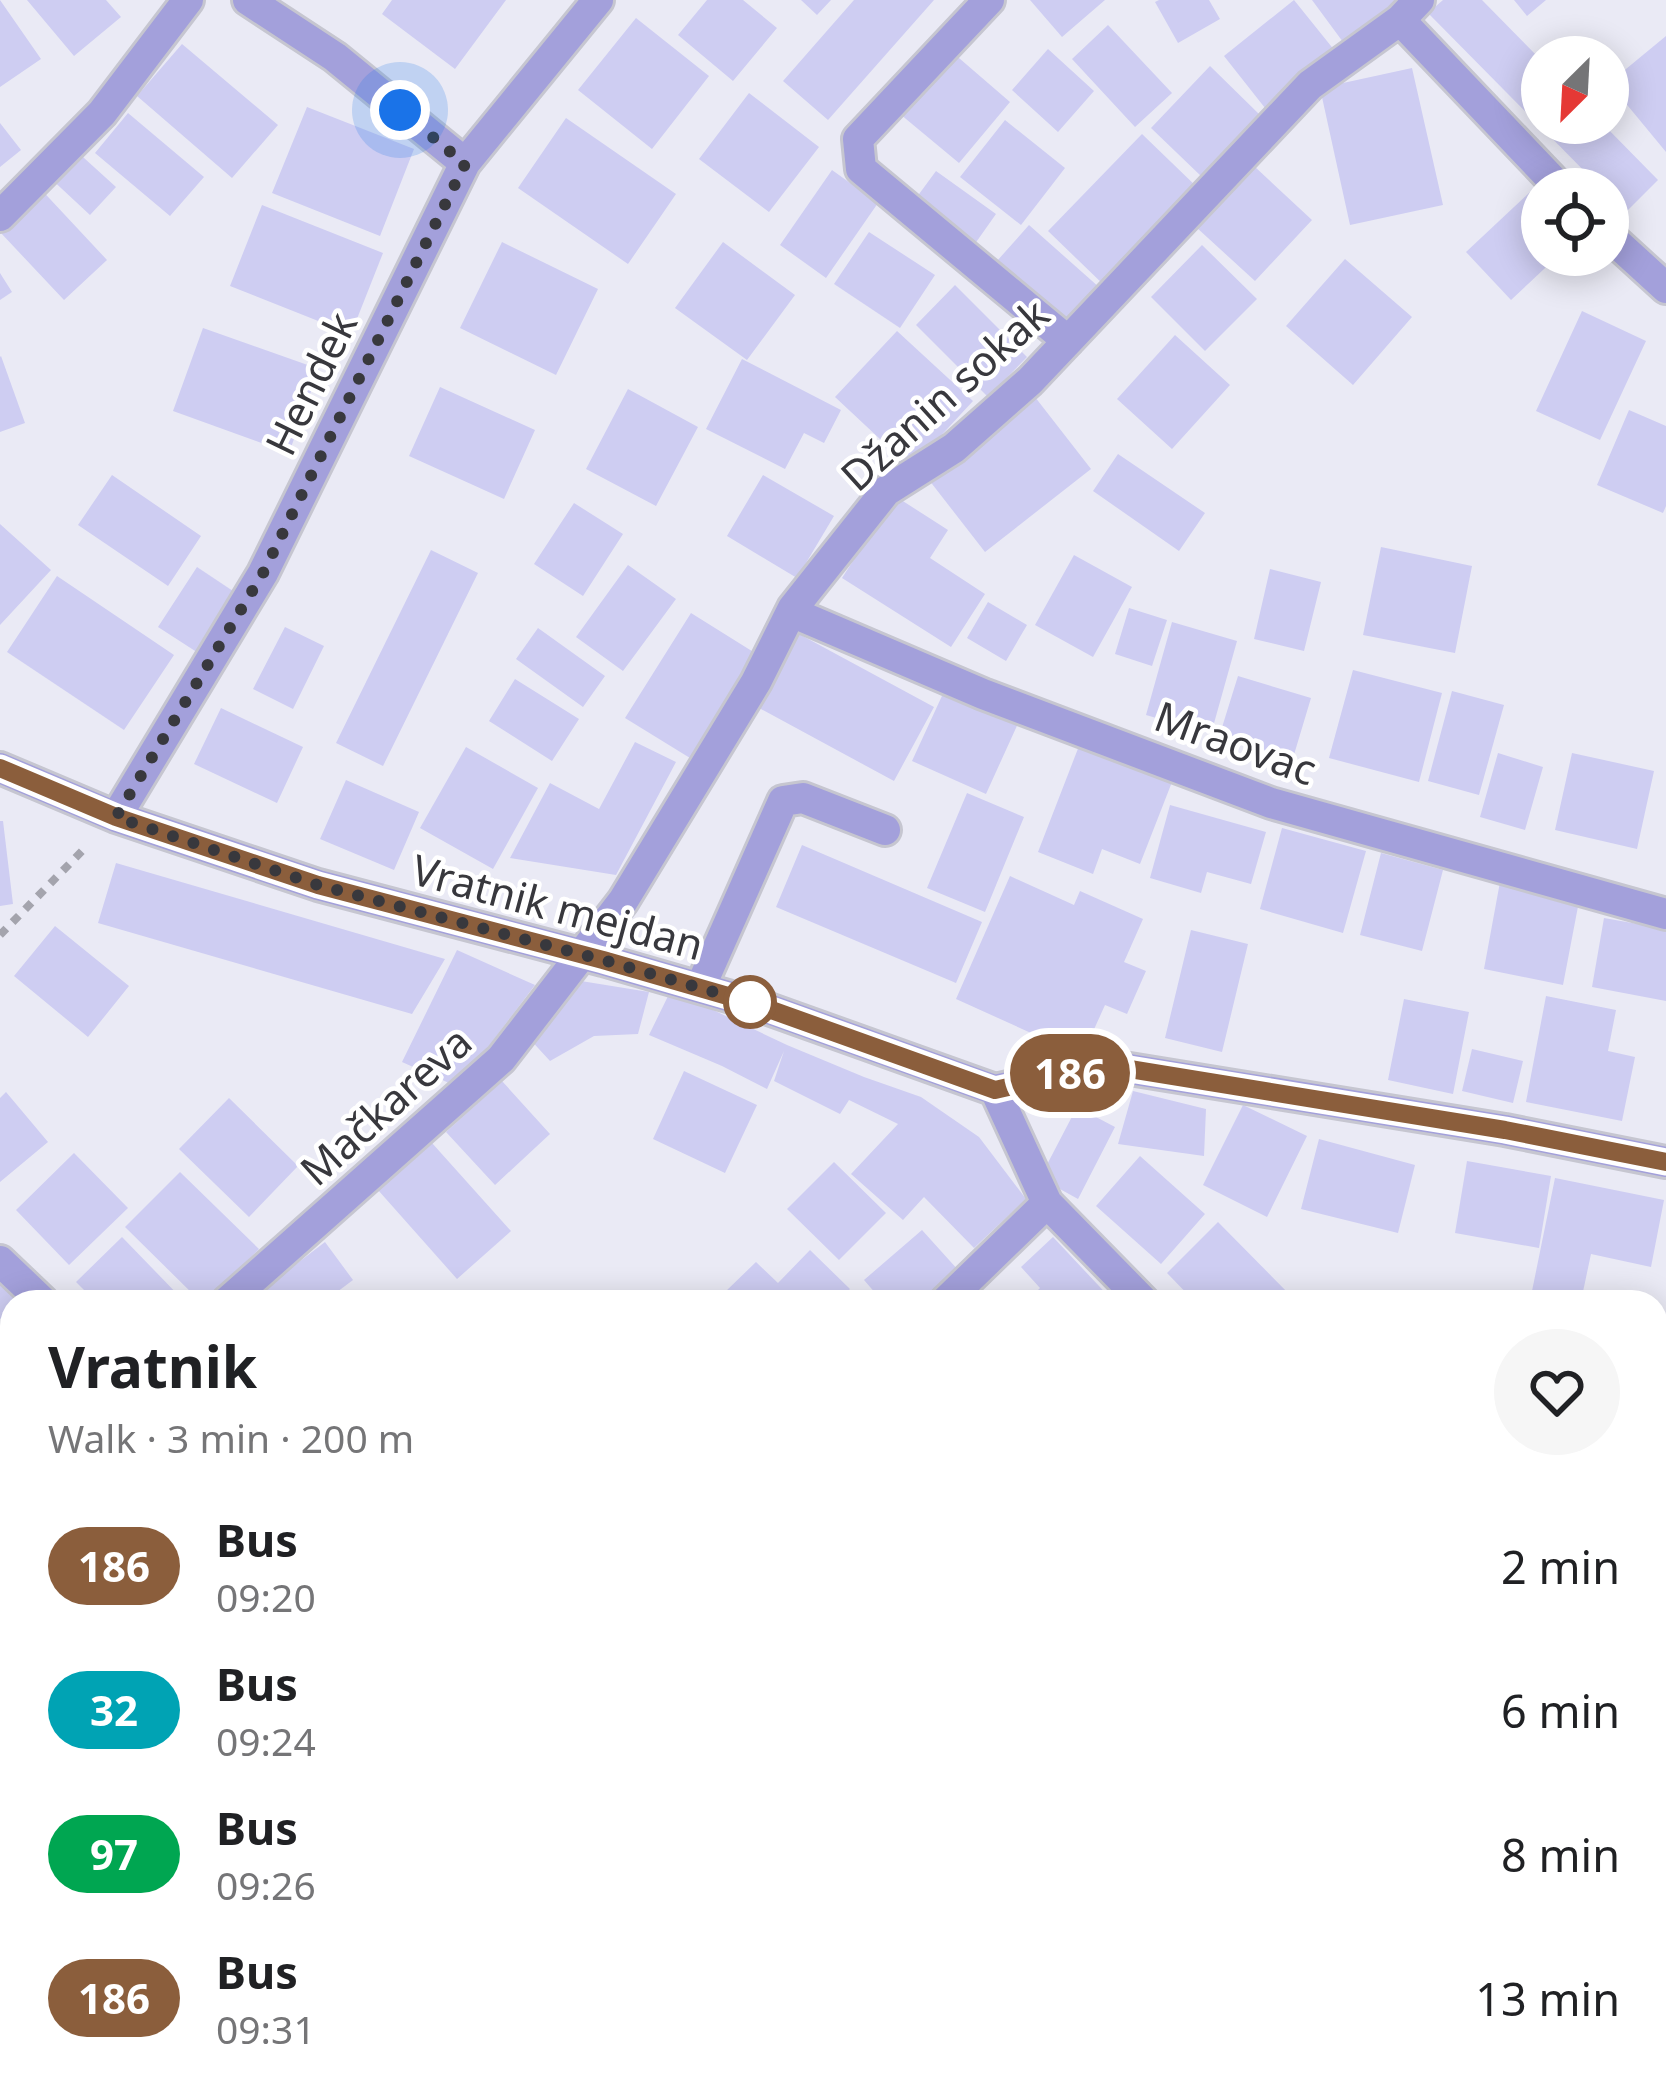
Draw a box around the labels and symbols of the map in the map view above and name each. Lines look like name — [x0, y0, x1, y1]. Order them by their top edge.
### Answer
north arrow — [1521, 36, 1629, 144]
your location — [370, 80, 430, 140]
street label: Džanin sokak — [828, 285, 1061, 503]
street label: Hendek — [251, 301, 369, 464]
street label: Mraovac — [1147, 687, 1325, 797]
street label: Vratnik mejdan — [406, 840, 710, 972]
unlabelled marker — [725, 977, 775, 1027]
street label: Mačkareva — [287, 1013, 483, 1197]
line badge: 186 — [1001, 1034, 1139, 1112]

